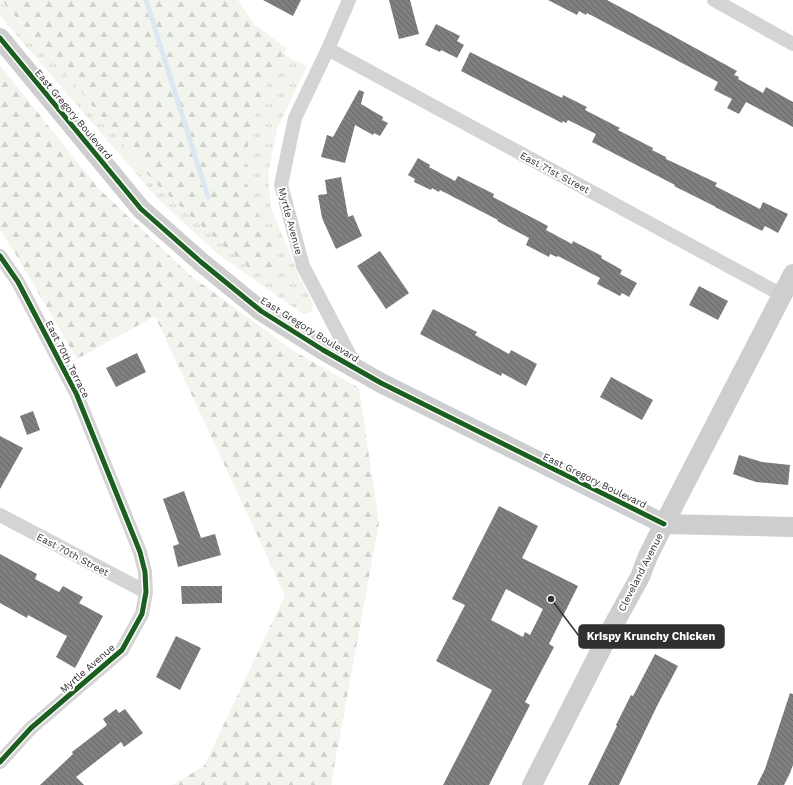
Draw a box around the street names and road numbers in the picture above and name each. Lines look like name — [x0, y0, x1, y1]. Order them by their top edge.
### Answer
street label: East Gregory Boulevard — [33, 67, 114, 161]
street label: East 71st Street — [518, 150, 592, 196]
street label: Myrtle Avenue — [276, 186, 305, 256]
street label: East Gregory Boulevard — [259, 295, 361, 364]
street label: East 70th Terrace — [43, 319, 92, 400]
street label: East Gregory Boulevard — [541, 451, 648, 510]
street label: East 70th Street — [35, 531, 111, 578]
street label: Cleveland Avenue — [616, 531, 665, 613]
street label: Myrtle Avenue — [58, 641, 117, 695]

